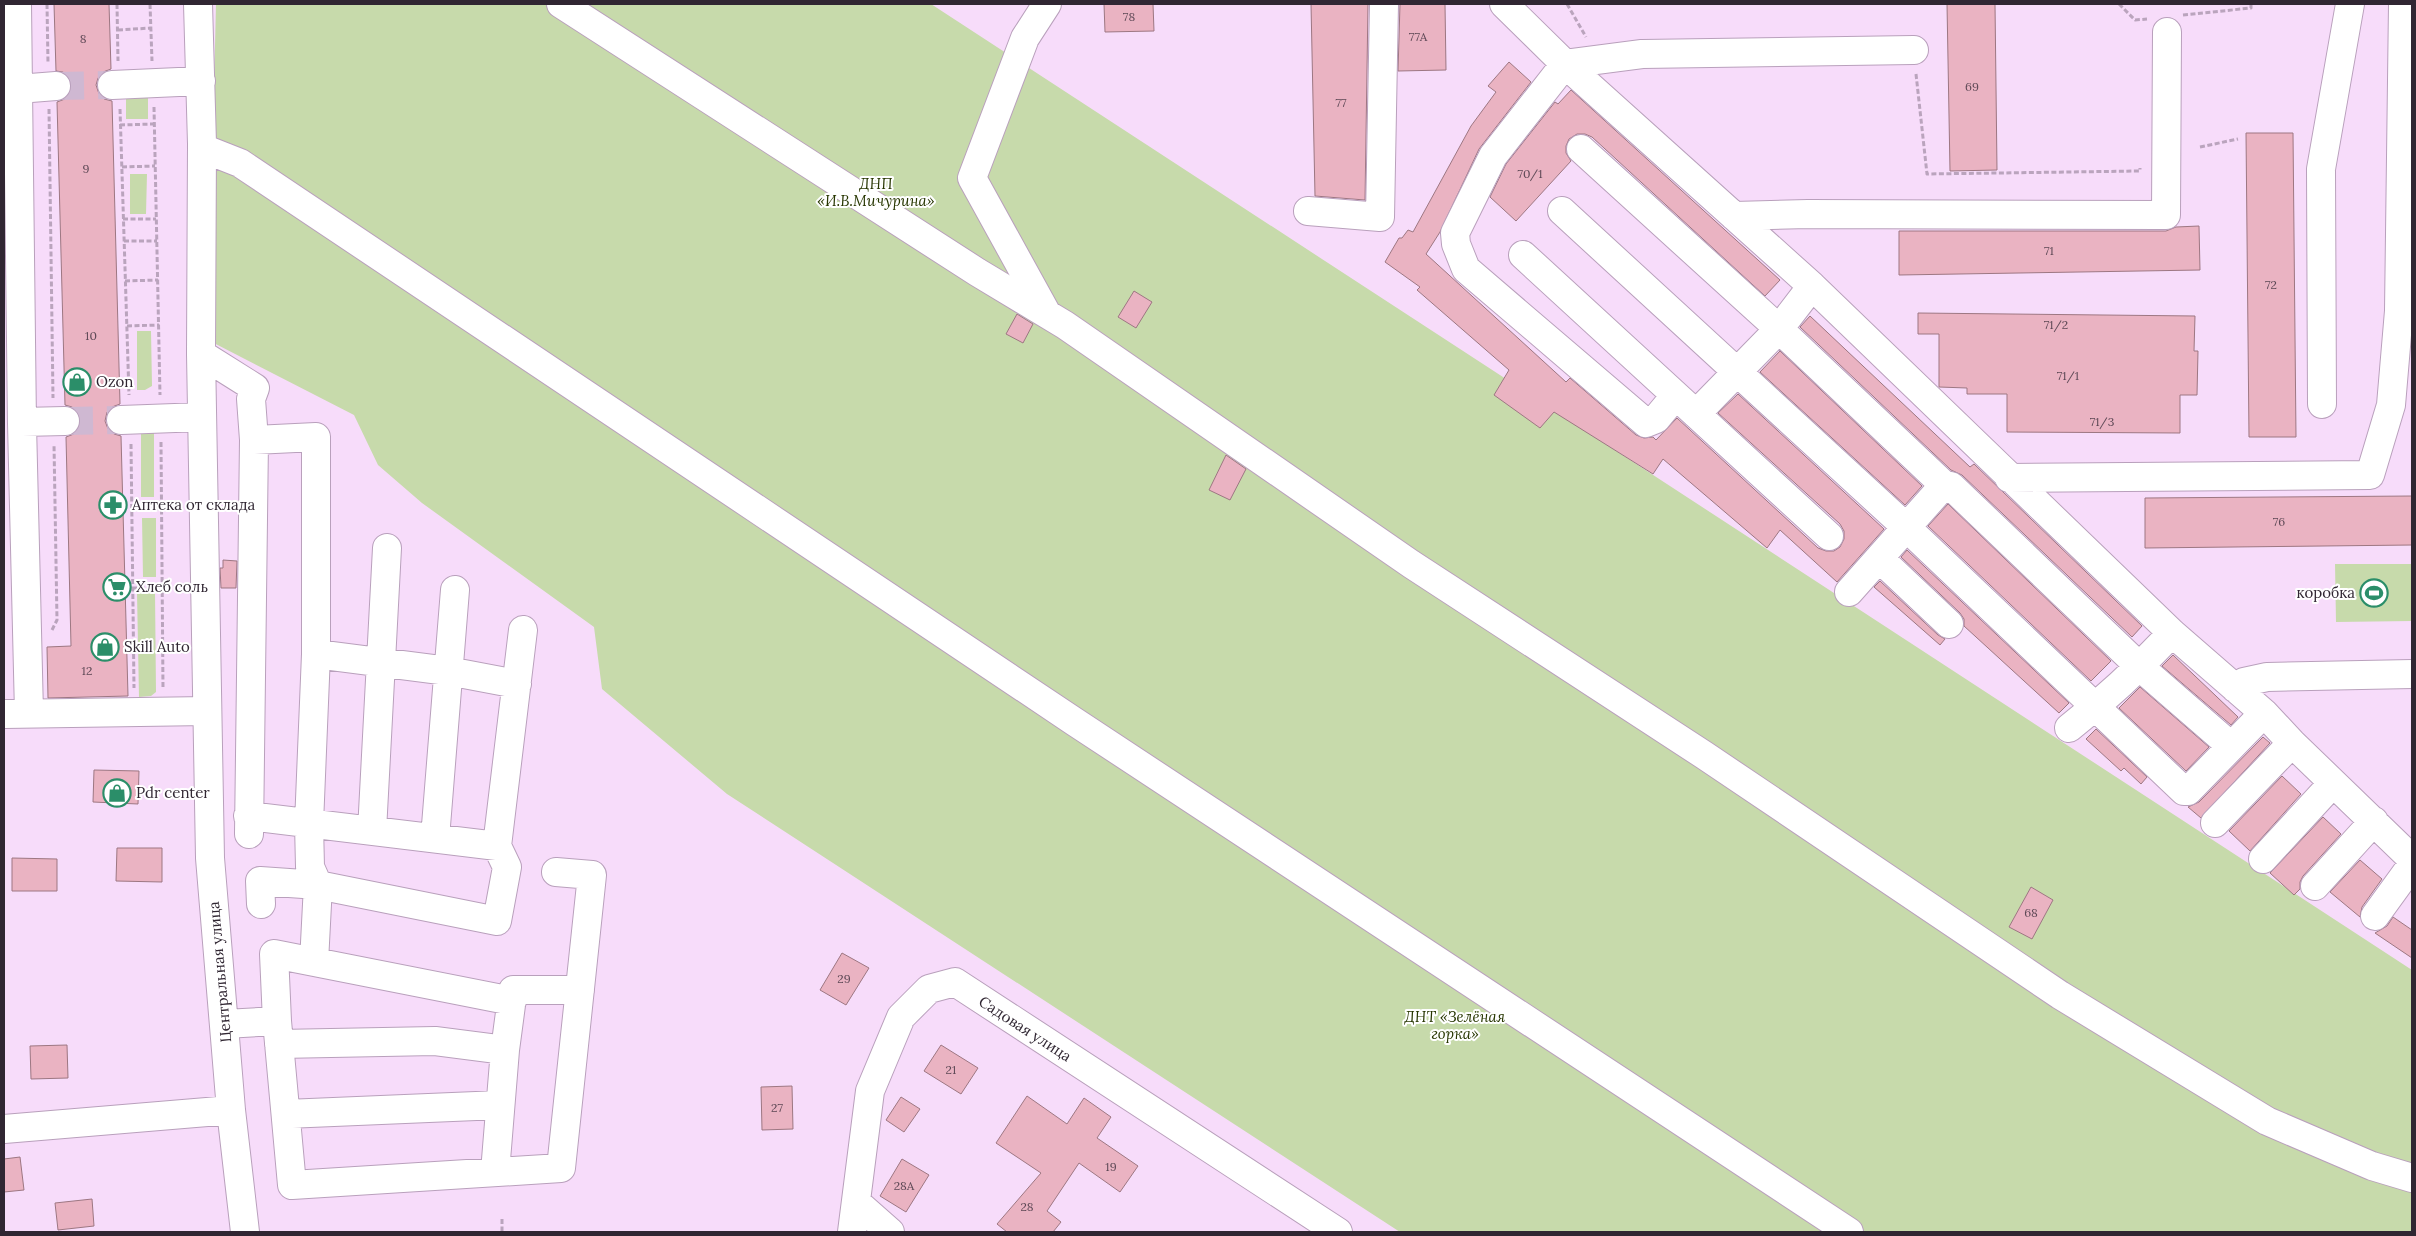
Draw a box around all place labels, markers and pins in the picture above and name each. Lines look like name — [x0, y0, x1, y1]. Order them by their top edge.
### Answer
shop icon: Ozon — [62, 367, 92, 397]
place label: Ozon — [96, 372, 133, 391]
pharmacy icon: Аптека от склада — [98, 490, 128, 520]
place label: Аптека от склада — [131, 495, 256, 514]
supermarket icon: Хлеб соль — [102, 572, 132, 602]
place label: Хлеб соль — [136, 577, 208, 596]
sports icon: коробка — [2359, 578, 2389, 608]
place label: коробка — [2297, 583, 2355, 602]
shop icon: Skill Auto — [90, 632, 120, 662]
place label: Skill Auto — [124, 637, 190, 656]
shop icon: Pdr center — [102, 778, 132, 808]
place label: Pdr center — [136, 783, 210, 802]

